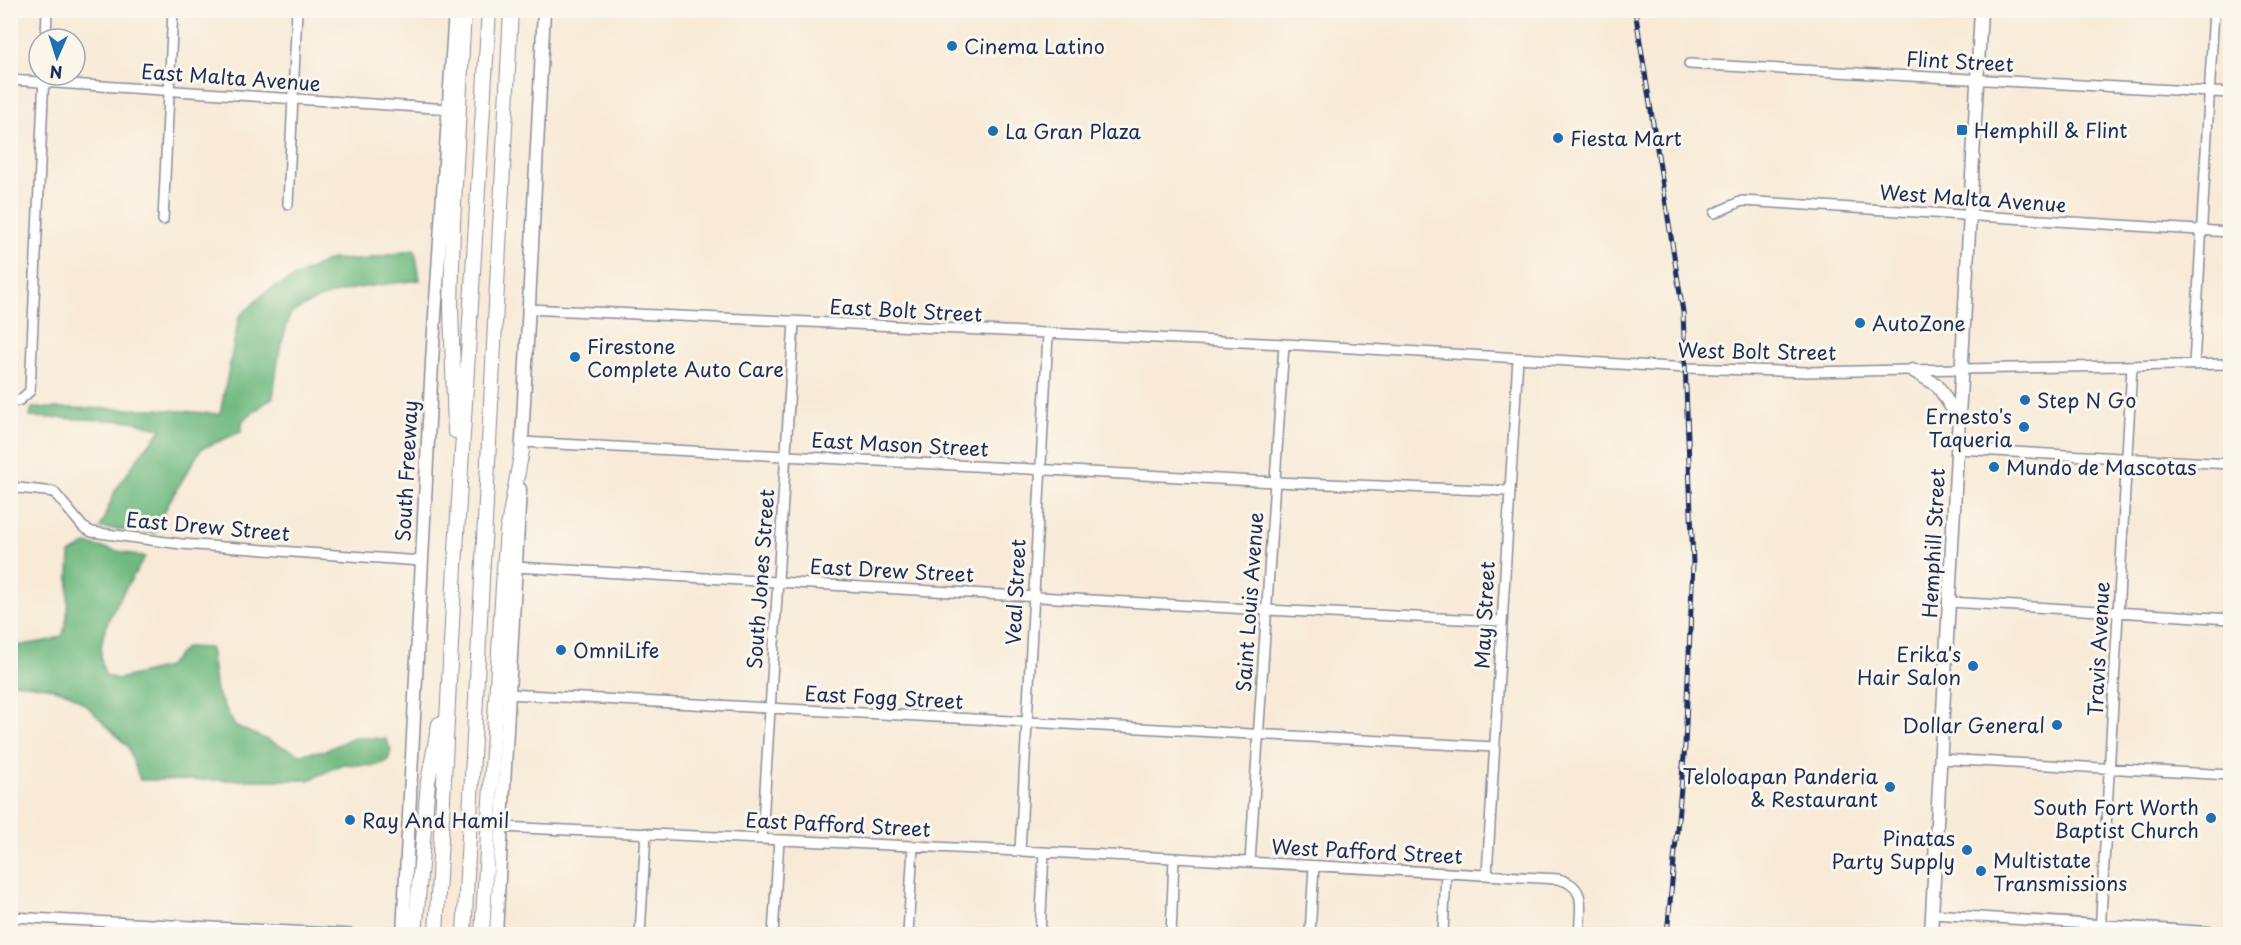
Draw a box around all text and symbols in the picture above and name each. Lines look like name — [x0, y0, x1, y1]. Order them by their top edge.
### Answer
north arrow — [27, 27, 87, 87]
place label: Cinema Latino — [964, 31, 1105, 61]
marker: Cinema Latino — [945, 39, 959, 53]
street label: Flint Street — [1905, 43, 2015, 79]
street label: East Malta Avenue — [140, 56, 322, 98]
text: N — [49, 61, 63, 85]
place label: Hemphill & Flint — [1974, 115, 2127, 145]
place label: La Gran Plaza — [1005, 116, 1141, 146]
place label: Fiesta Mart — [1570, 123, 1682, 153]
marker: Hemphill & Flint — [1955, 123, 1969, 137]
marker: La Gran Plaza — [986, 124, 1000, 138]
marker: Fiesta Mart — [1551, 131, 1565, 145]
street label: West Malta Avenue — [1879, 177, 2067, 219]
street label: East Bolt Street — [829, 291, 983, 329]
place label: AutoZone — [1872, 308, 1966, 338]
marker: AutoZone — [1853, 316, 1867, 330]
place label: Firestone Complete Auto Care — [587, 331, 784, 384]
street label: West Bolt Street — [1677, 335, 1837, 367]
marker: Firestone Complete Auto Care — [568, 350, 582, 364]
place label: Step N Go — [2037, 385, 2136, 415]
marker: Step N Go — [2018, 393, 2032, 407]
street label: South Freeway — [387, 400, 425, 542]
place label: Ernesto's Taqueria — [1925, 401, 2012, 454]
marker: Ernesto's Taqueria — [2017, 420, 2031, 434]
street label: East Mason Street — [811, 424, 989, 464]
place label: Mundo de Mascotas — [2006, 452, 2197, 482]
marker: Mundo de Mascotas — [1987, 460, 2001, 474]
street label: Hemphill Street — [1914, 467, 1952, 619]
street label: South Jones Street — [739, 488, 781, 670]
street label: East Drew Street — [125, 504, 291, 548]
street label: Saint Louis Avenue — [1228, 511, 1270, 693]
street label: Veal Street — [997, 538, 1033, 646]
street label: East Drew Street — [809, 551, 975, 589]
street label: May Street — [1466, 560, 1502, 670]
street label: Travis Avenue — [2079, 581, 2117, 717]
place label: OmniLife — [573, 635, 659, 665]
place label: Erika's Hair Salon — [1857, 639, 1961, 692]
marker: OmniLife — [554, 643, 568, 657]
marker: Erika's Hair Salon — [1966, 659, 1980, 673]
street label: East Fogg Street — [804, 678, 964, 716]
place label: Dollar General — [1902, 710, 2045, 740]
marker: Dollar General — [2050, 718, 2064, 732]
place label: Teloloapan Panderia & Restaurant — [1683, 761, 1878, 814]
marker: Teloloapan Panderia & Restaurant — [1883, 780, 1897, 794]
place label: South Fort Worth Baptist Church — [2033, 792, 2199, 845]
street label: East Pafford Street — [745, 804, 931, 844]
place label: Ray And Hamil — [362, 805, 509, 835]
marker: South Fort Worth Baptist Church — [2204, 811, 2218, 825]
marker: Ray And Hamil — [343, 813, 357, 827]
place label: Pinatas Party Supply — [1831, 823, 1955, 876]
street label: West Pafford Street — [1271, 831, 1463, 871]
marker: Pinatas Party Supply — [1960, 843, 1974, 857]
place label: Multistate Transmissions — [1993, 845, 2127, 898]
marker: Multistate Transmissions — [1974, 864, 1988, 878]

